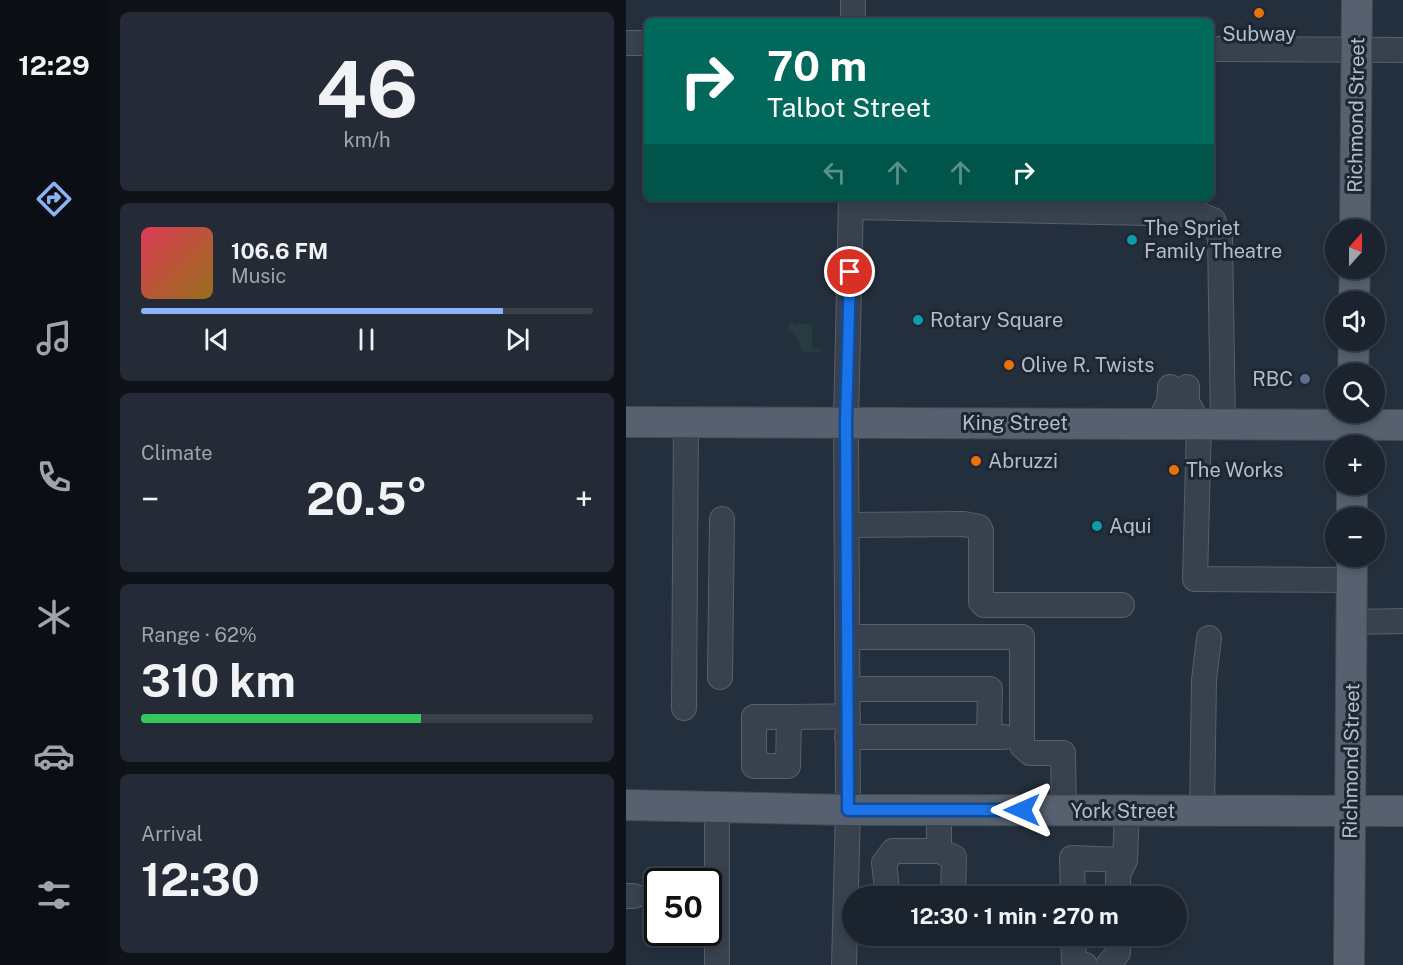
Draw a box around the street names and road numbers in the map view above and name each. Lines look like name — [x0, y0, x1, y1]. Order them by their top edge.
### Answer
street label: Richmond Street — [1343, 37, 1369, 193]
street label: King Street — [962, 411, 1068, 435]
street label: Richmond Street — [1338, 683, 1364, 839]
street label: York Street — [1071, 799, 1175, 823]

